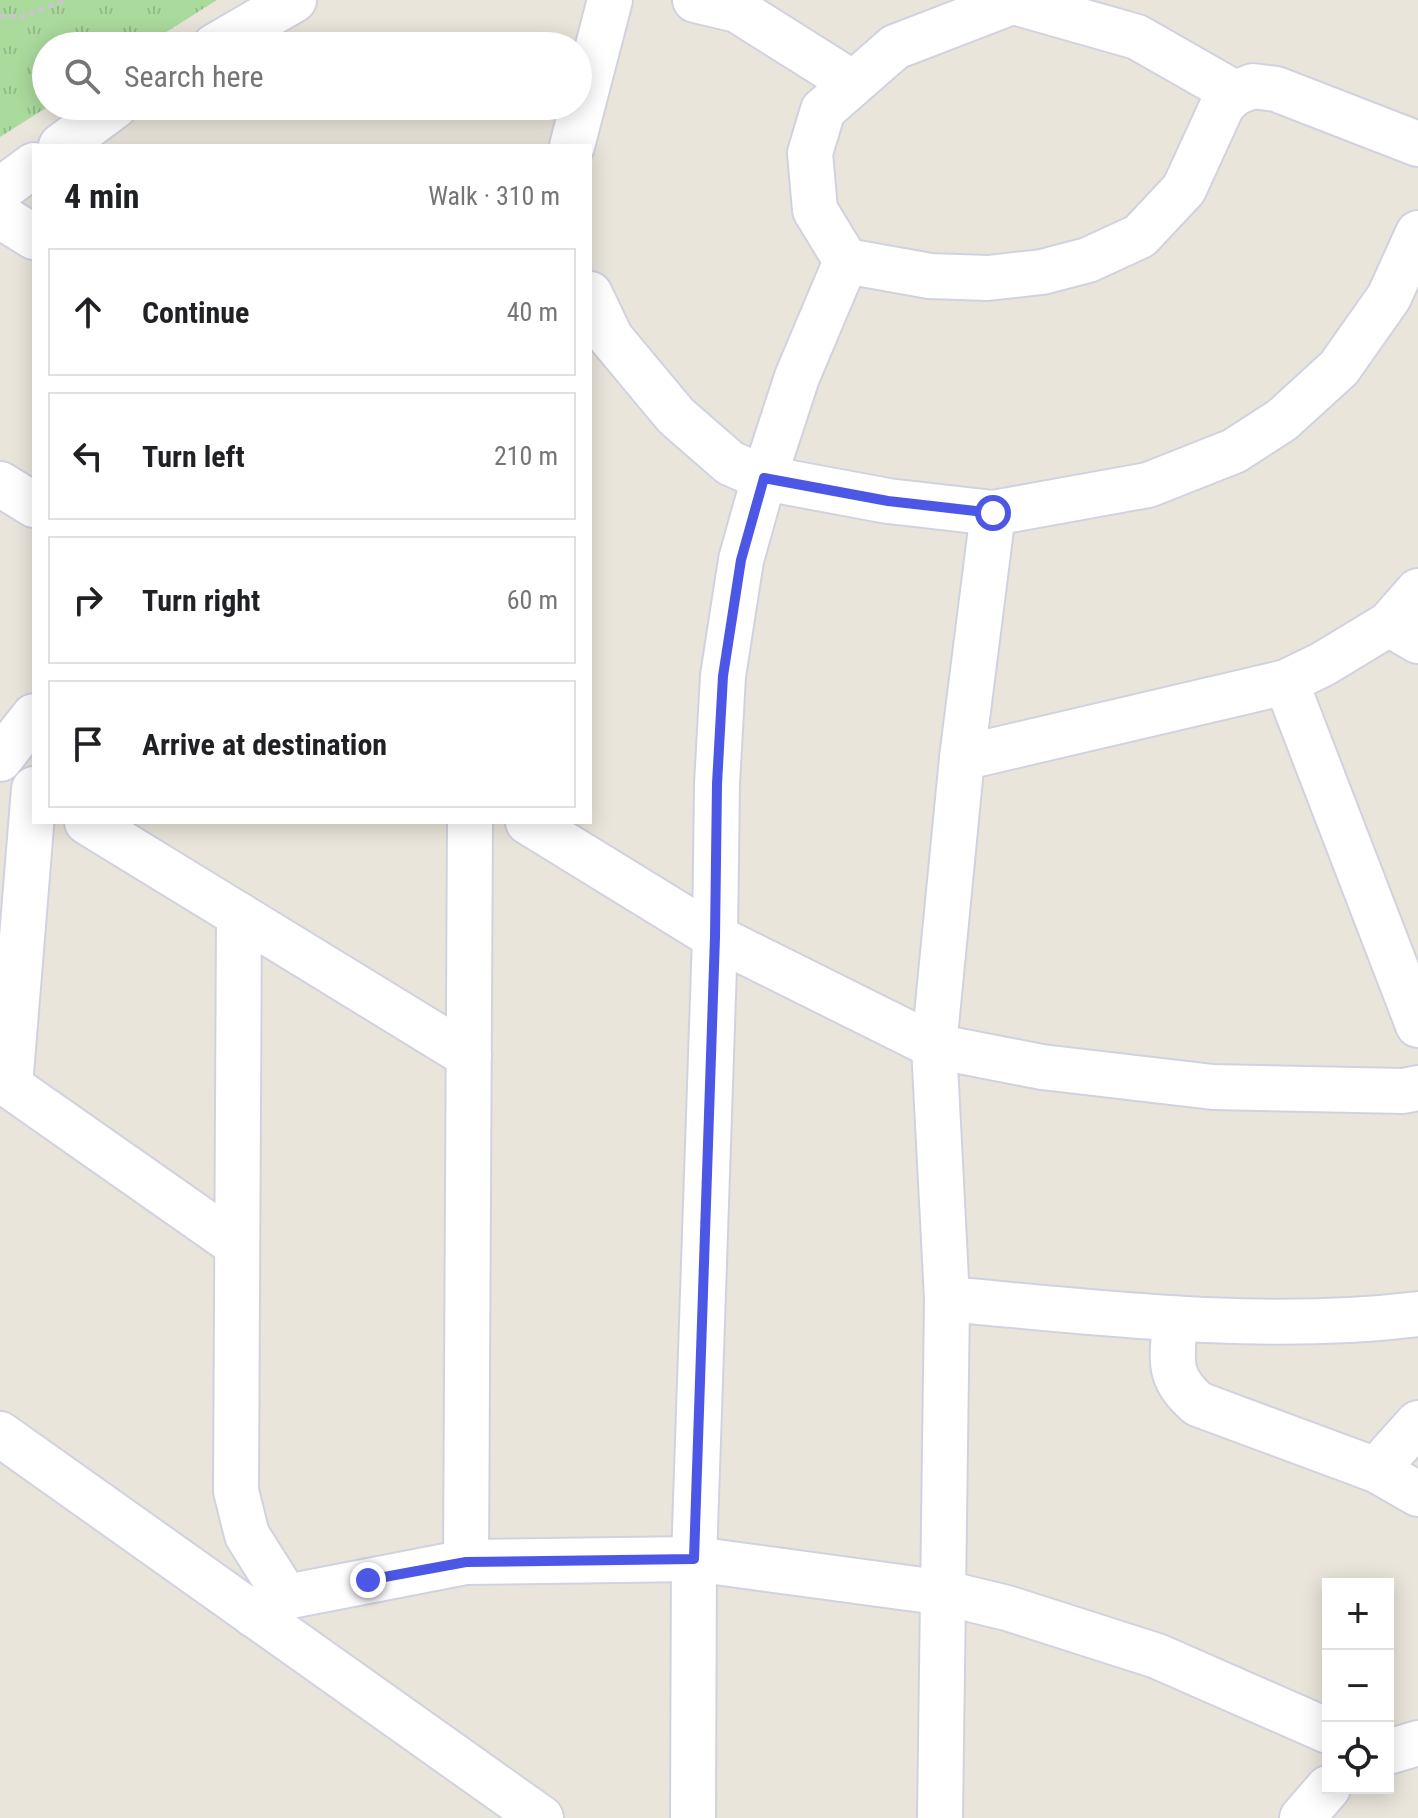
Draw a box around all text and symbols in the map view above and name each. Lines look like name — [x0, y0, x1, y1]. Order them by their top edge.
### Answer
search box — [32, 32, 592, 120]
icon: search — [60, 54, 104, 98]
text: Search here — [124, 59, 264, 94]
text: 4 min — [64, 176, 140, 216]
text: Walk · 310 m — [428, 181, 560, 211]
icon: ahead — [66, 290, 110, 334]
text: Continue — [142, 295, 249, 330]
text: 40 m — [507, 297, 558, 327]
icon: left — [66, 434, 110, 478]
text: Turn left — [142, 439, 245, 474]
text: 210 m — [494, 441, 558, 471]
route start — [975, 495, 1011, 531]
icon: right — [66, 578, 110, 622]
text: Turn right — [142, 583, 260, 618]
text: 60 m — [507, 585, 558, 615]
icon: arrive — [66, 722, 110, 766]
text: Arrive at destination — [142, 727, 387, 762]
route end — [350, 1562, 386, 1598]
map controls — [1322, 1578, 1394, 1794]
button: + — [1322, 1578, 1394, 1650]
button: − — [1322, 1650, 1394, 1722]
button: locate — [1322, 1722, 1394, 1794]

